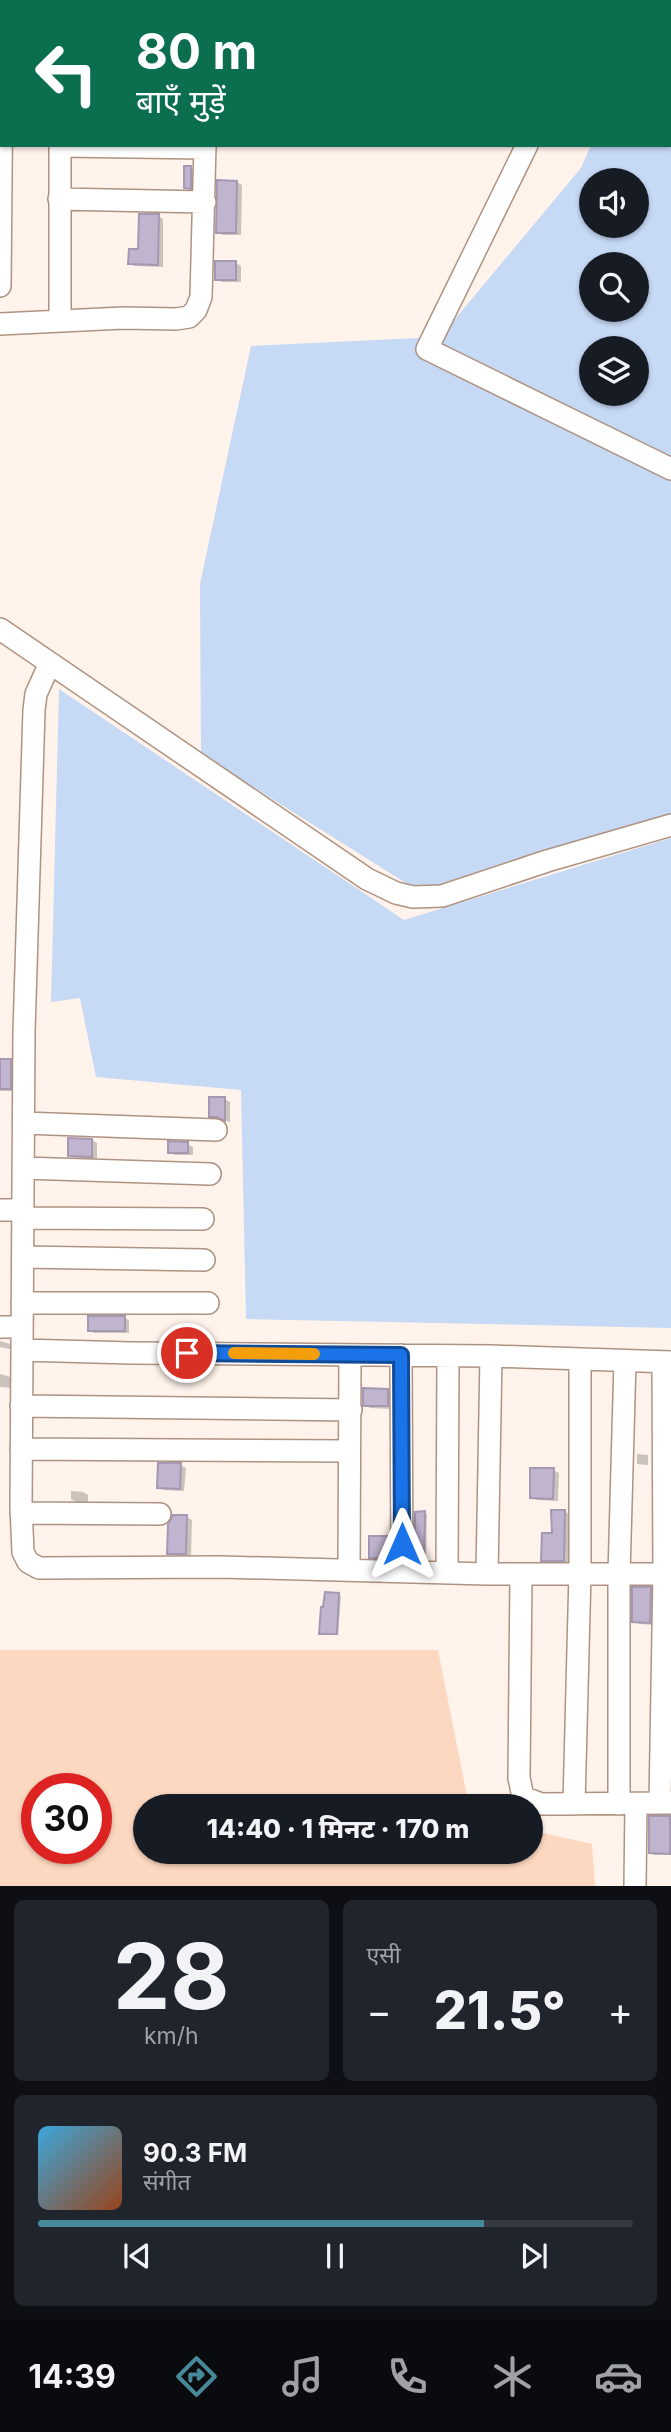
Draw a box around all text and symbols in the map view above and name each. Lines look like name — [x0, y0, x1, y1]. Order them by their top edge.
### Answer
text: 80 m — [136, 22, 257, 81]
icon: left — [21, 28, 112, 119]
text: बाएँ मुड़ें — [136, 82, 226, 121]
map controls — [579, 168, 649, 406]
button: sound — [579, 168, 649, 238]
button: search — [579, 252, 649, 322]
button: layers — [579, 336, 649, 406]
pin — [157, 1323, 217, 1383]
icon: arrive — [168, 1334, 206, 1372]
position arrow — [365, 1507, 439, 1581]
speed limit sign: 30 — [21, 1773, 112, 1864]
text: 14:40 · 1 मिनट · 170 m — [207, 1813, 469, 1844]
text: 28 — [113, 1921, 230, 2031]
text: एसी — [367, 1941, 401, 1969]
text: 21.5° — [434, 1979, 566, 2042]
text: − — [367, 1988, 392, 2034]
text: + — [608, 1988, 633, 2034]
text: km/h — [144, 2022, 199, 2050]
text: 90.3 FM — [143, 2137, 247, 2168]
text: संगीत — [143, 2168, 191, 2196]
icon: previous — [118, 2237, 156, 2275]
icon: pause — [316, 2237, 354, 2275]
icon: next — [515, 2237, 553, 2275]
icon: directions — [172, 2352, 221, 2401]
icon: music — [278, 2352, 327, 2401]
icon: phone — [383, 2352, 432, 2401]
icon: climate — [488, 2352, 537, 2401]
icon: car — [594, 2352, 643, 2401]
text: 14:39 — [28, 2357, 116, 2396]

